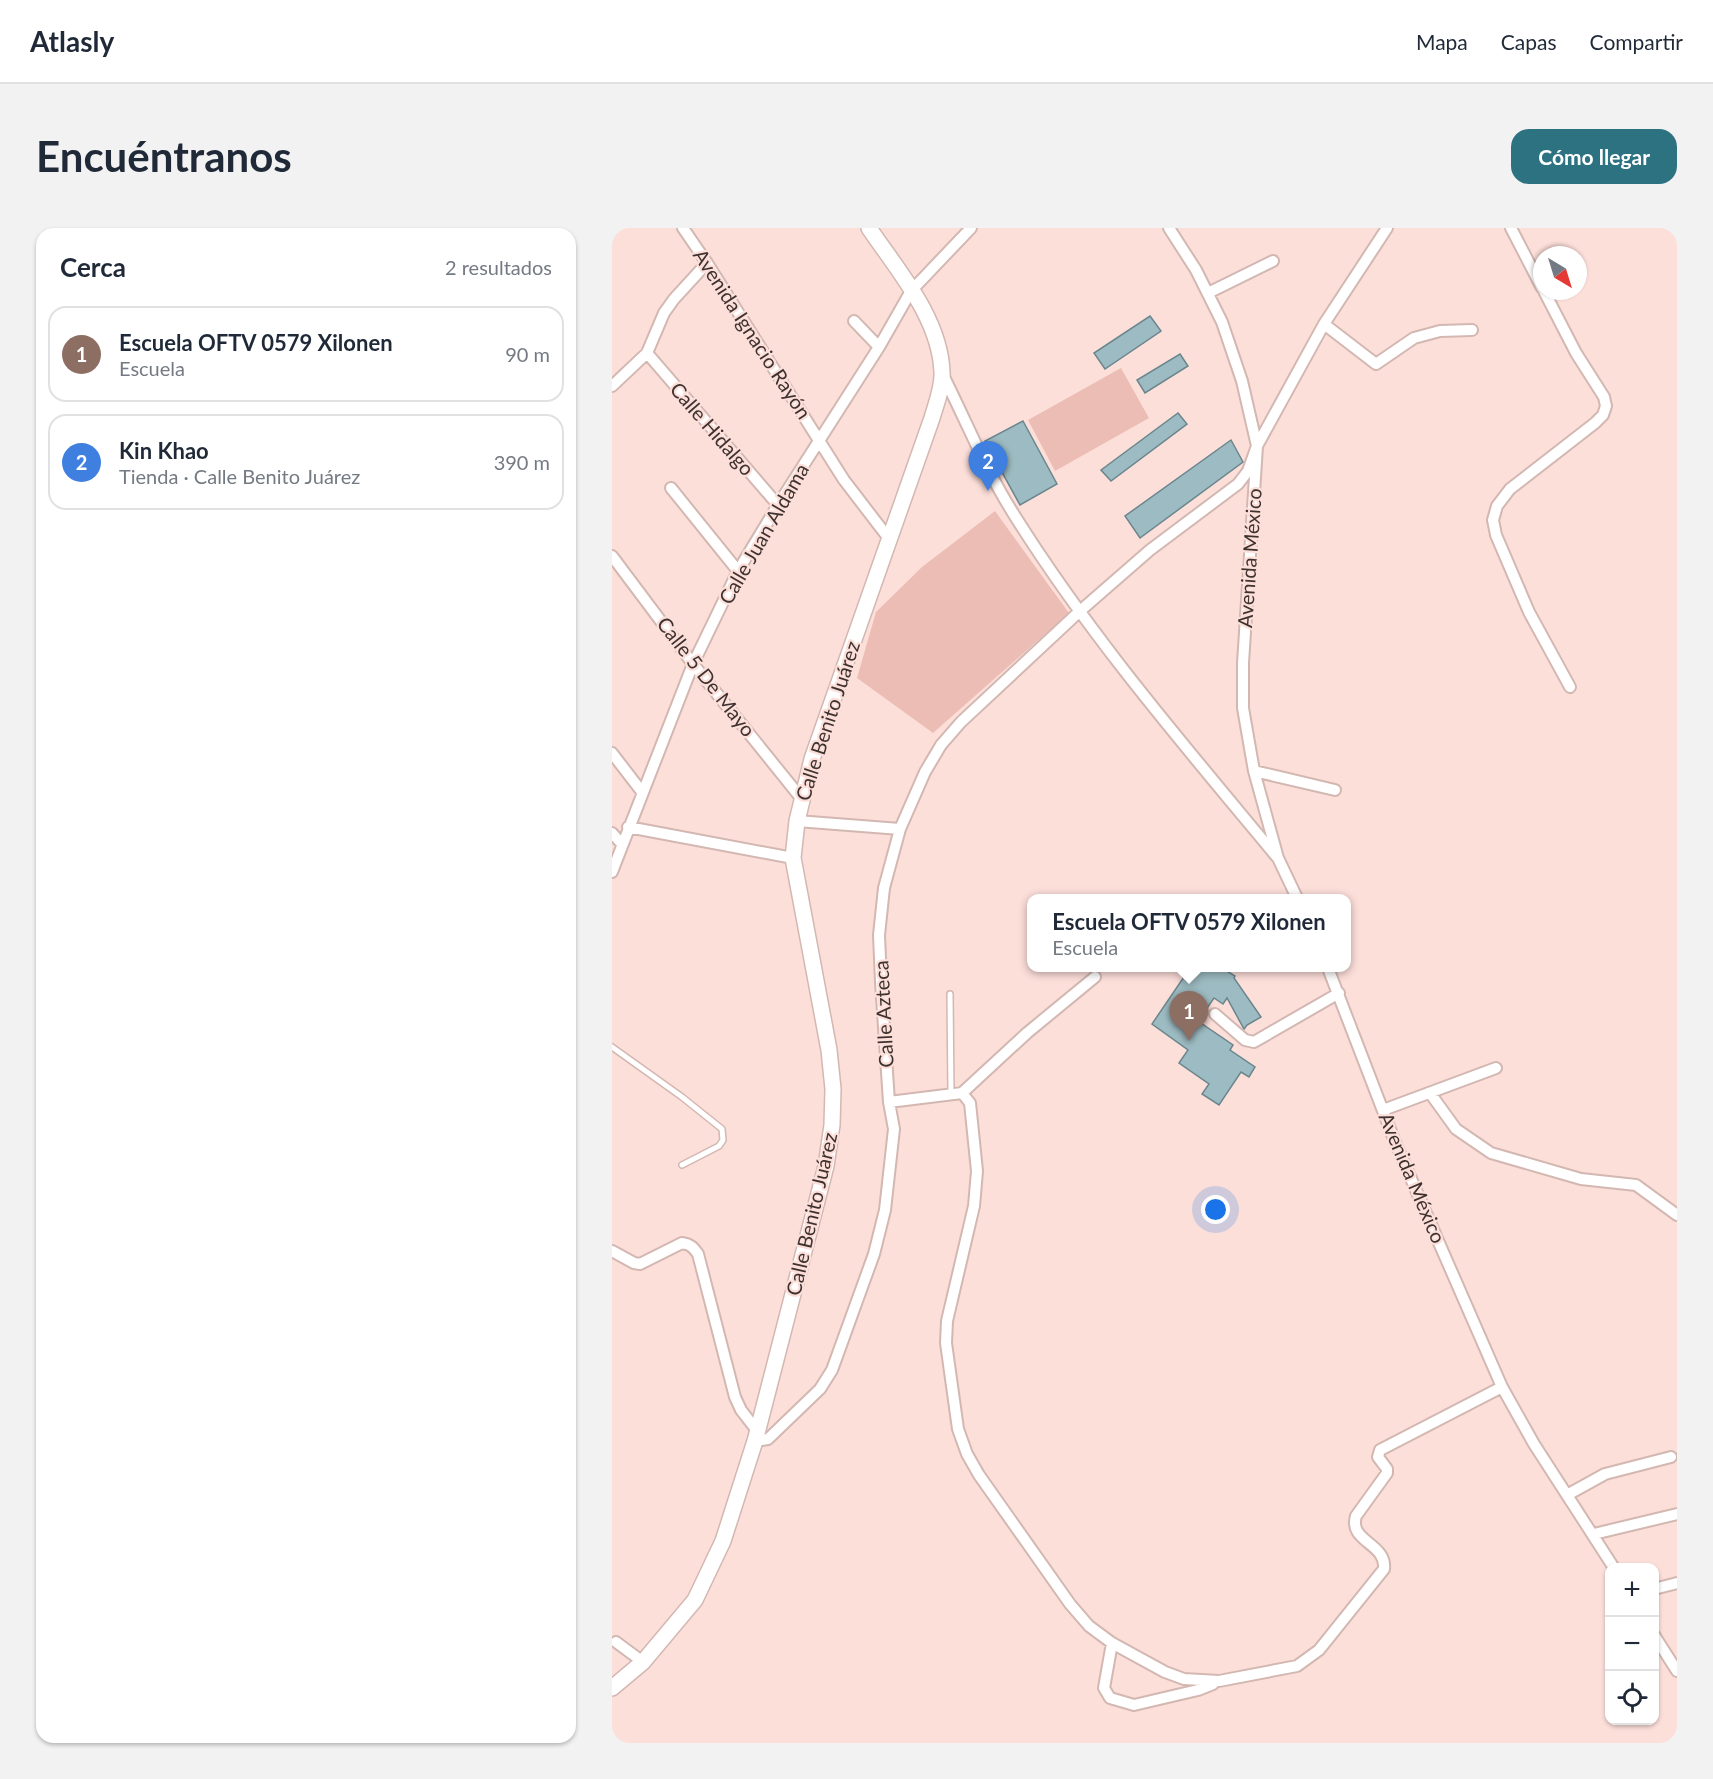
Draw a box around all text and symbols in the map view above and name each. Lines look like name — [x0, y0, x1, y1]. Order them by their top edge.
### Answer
text: Atlasly — [30, 24, 114, 58]
text: Mapa — [1416, 29, 1468, 54]
text: Capas — [1501, 29, 1557, 54]
text: Compartir — [1590, 29, 1683, 54]
button: Cómo llegar — [1511, 129, 1677, 184]
text: Encuéntranos — [36, 131, 292, 181]
street label: Avenida Ignacio Rayón — [689, 244, 817, 423]
north arrow — [1533, 246, 1587, 300]
text: Cerca — [60, 251, 126, 283]
text: 2 resultados — [445, 255, 552, 279]
text: Escuela OFTV 0579 Xilonen — [119, 329, 393, 356]
text: 1 — [76, 342, 87, 366]
text: 90 m — [505, 342, 550, 366]
text: Escuela — [119, 356, 185, 380]
street label: Calle Hidalgo — [666, 377, 760, 480]
text: Kin Khao — [119, 437, 209, 464]
pin: 2 — [968, 442, 1007, 491]
text: 2 — [76, 450, 87, 474]
text: 390 m — [494, 450, 550, 474]
street label: Calle Juan Aldama — [713, 459, 813, 608]
text: Tienda · Calle Benito Juárez — [119, 464, 360, 488]
street label: Avenida México — [1232, 487, 1266, 628]
street label: Calle 5 De Mayo — [653, 612, 761, 741]
street label: Calle Benito Juárez — [790, 638, 864, 804]
popup — [1027, 894, 1351, 972]
text: Escuela OFTV 0579 Xilonen — [1052, 908, 1326, 935]
text: Escuela — [1052, 935, 1118, 959]
street label: Calle Azteca — [868, 960, 898, 1068]
pin: 1 — [1170, 992, 1208, 1041]
street label: Avenida México — [1375, 1109, 1451, 1247]
street label: Calle Benito Juárez — [781, 1130, 841, 1298]
your location — [1201, 1195, 1230, 1224]
map controls — [1605, 1563, 1659, 1725]
button: + — [1605, 1563, 1659, 1617]
button: − — [1605, 1617, 1659, 1671]
button: locate — [1605, 1671, 1659, 1725]

